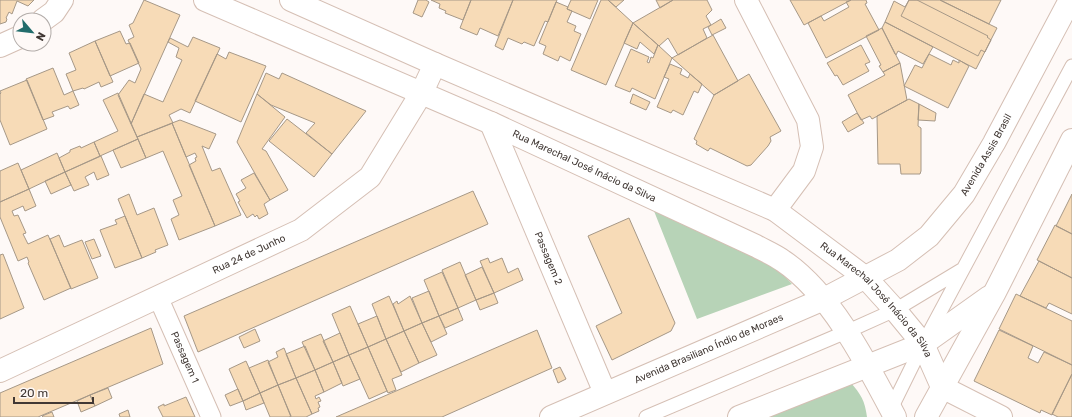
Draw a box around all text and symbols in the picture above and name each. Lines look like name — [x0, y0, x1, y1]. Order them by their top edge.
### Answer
north arrow — [12, 12, 52, 52]
text: N — [33, 30, 48, 43]
street label: Avenida Assis Brasil — [958, 112, 1014, 198]
street label: Rua Marechal José Inácio da Silva — [510, 128, 658, 205]
street label: Passagem 2 — [532, 230, 565, 287]
street label: Rua 24 de Junho — [211, 232, 288, 277]
street label: Rua Marechal José Inácio da Silva — [818, 240, 934, 359]
street label: Avenida Brasiliano Índio de Moraes — [633, 311, 785, 386]
street label: Passagem 1 — [168, 330, 201, 385]
scale bar — [14, 379, 93, 405]
text: 20 m — [20, 386, 48, 400]

